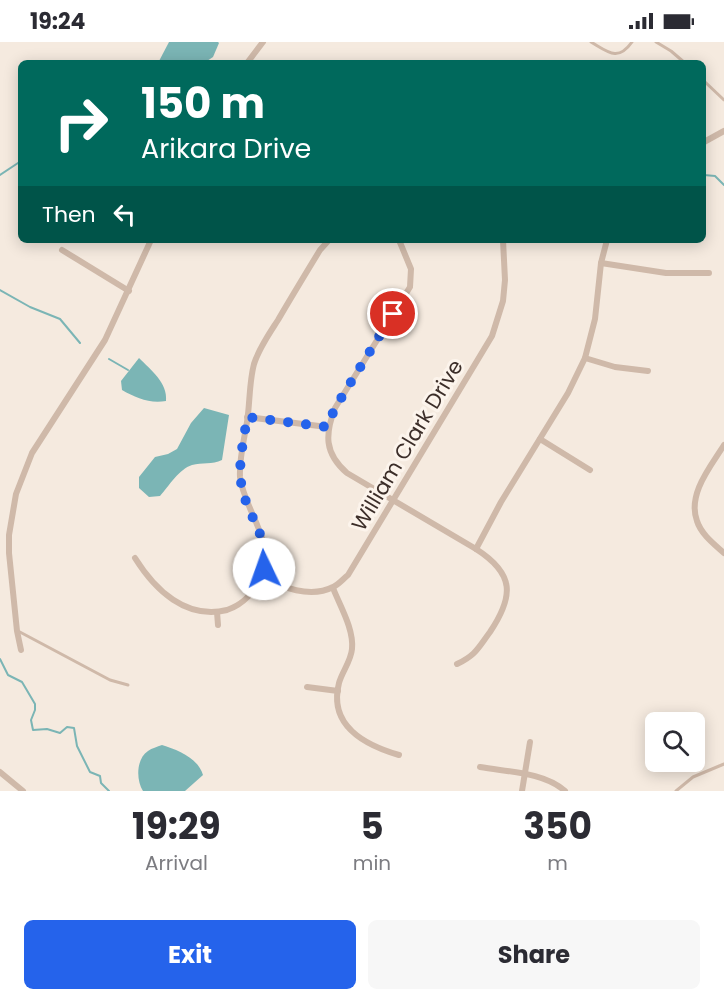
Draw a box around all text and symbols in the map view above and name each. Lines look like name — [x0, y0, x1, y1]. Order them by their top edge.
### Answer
text: 19:24 — [30, 6, 86, 37]
text: 150 m — [141, 74, 265, 133]
icon: right — [42, 84, 120, 162]
text: Arikara Drive — [141, 130, 311, 167]
icon: left — [108, 198, 141, 231]
text: Then — [42, 199, 96, 230]
pin — [367, 288, 418, 339]
icon: arrive — [376, 297, 409, 330]
street label: William Clark Drive — [344, 354, 470, 536]
position arrow — [232, 537, 296, 601]
map controls — [645, 712, 705, 772]
button: search — [645, 712, 705, 772]
text: 19:29 — [132, 801, 221, 852]
text: 5 — [360, 801, 384, 852]
text: 350 — [523, 801, 592, 852]
text: Arrival — [145, 849, 208, 877]
text: min — [353, 849, 391, 877]
text: m — [547, 849, 568, 877]
button: Exit — [24, 920, 356, 989]
button: Share — [368, 920, 700, 989]

